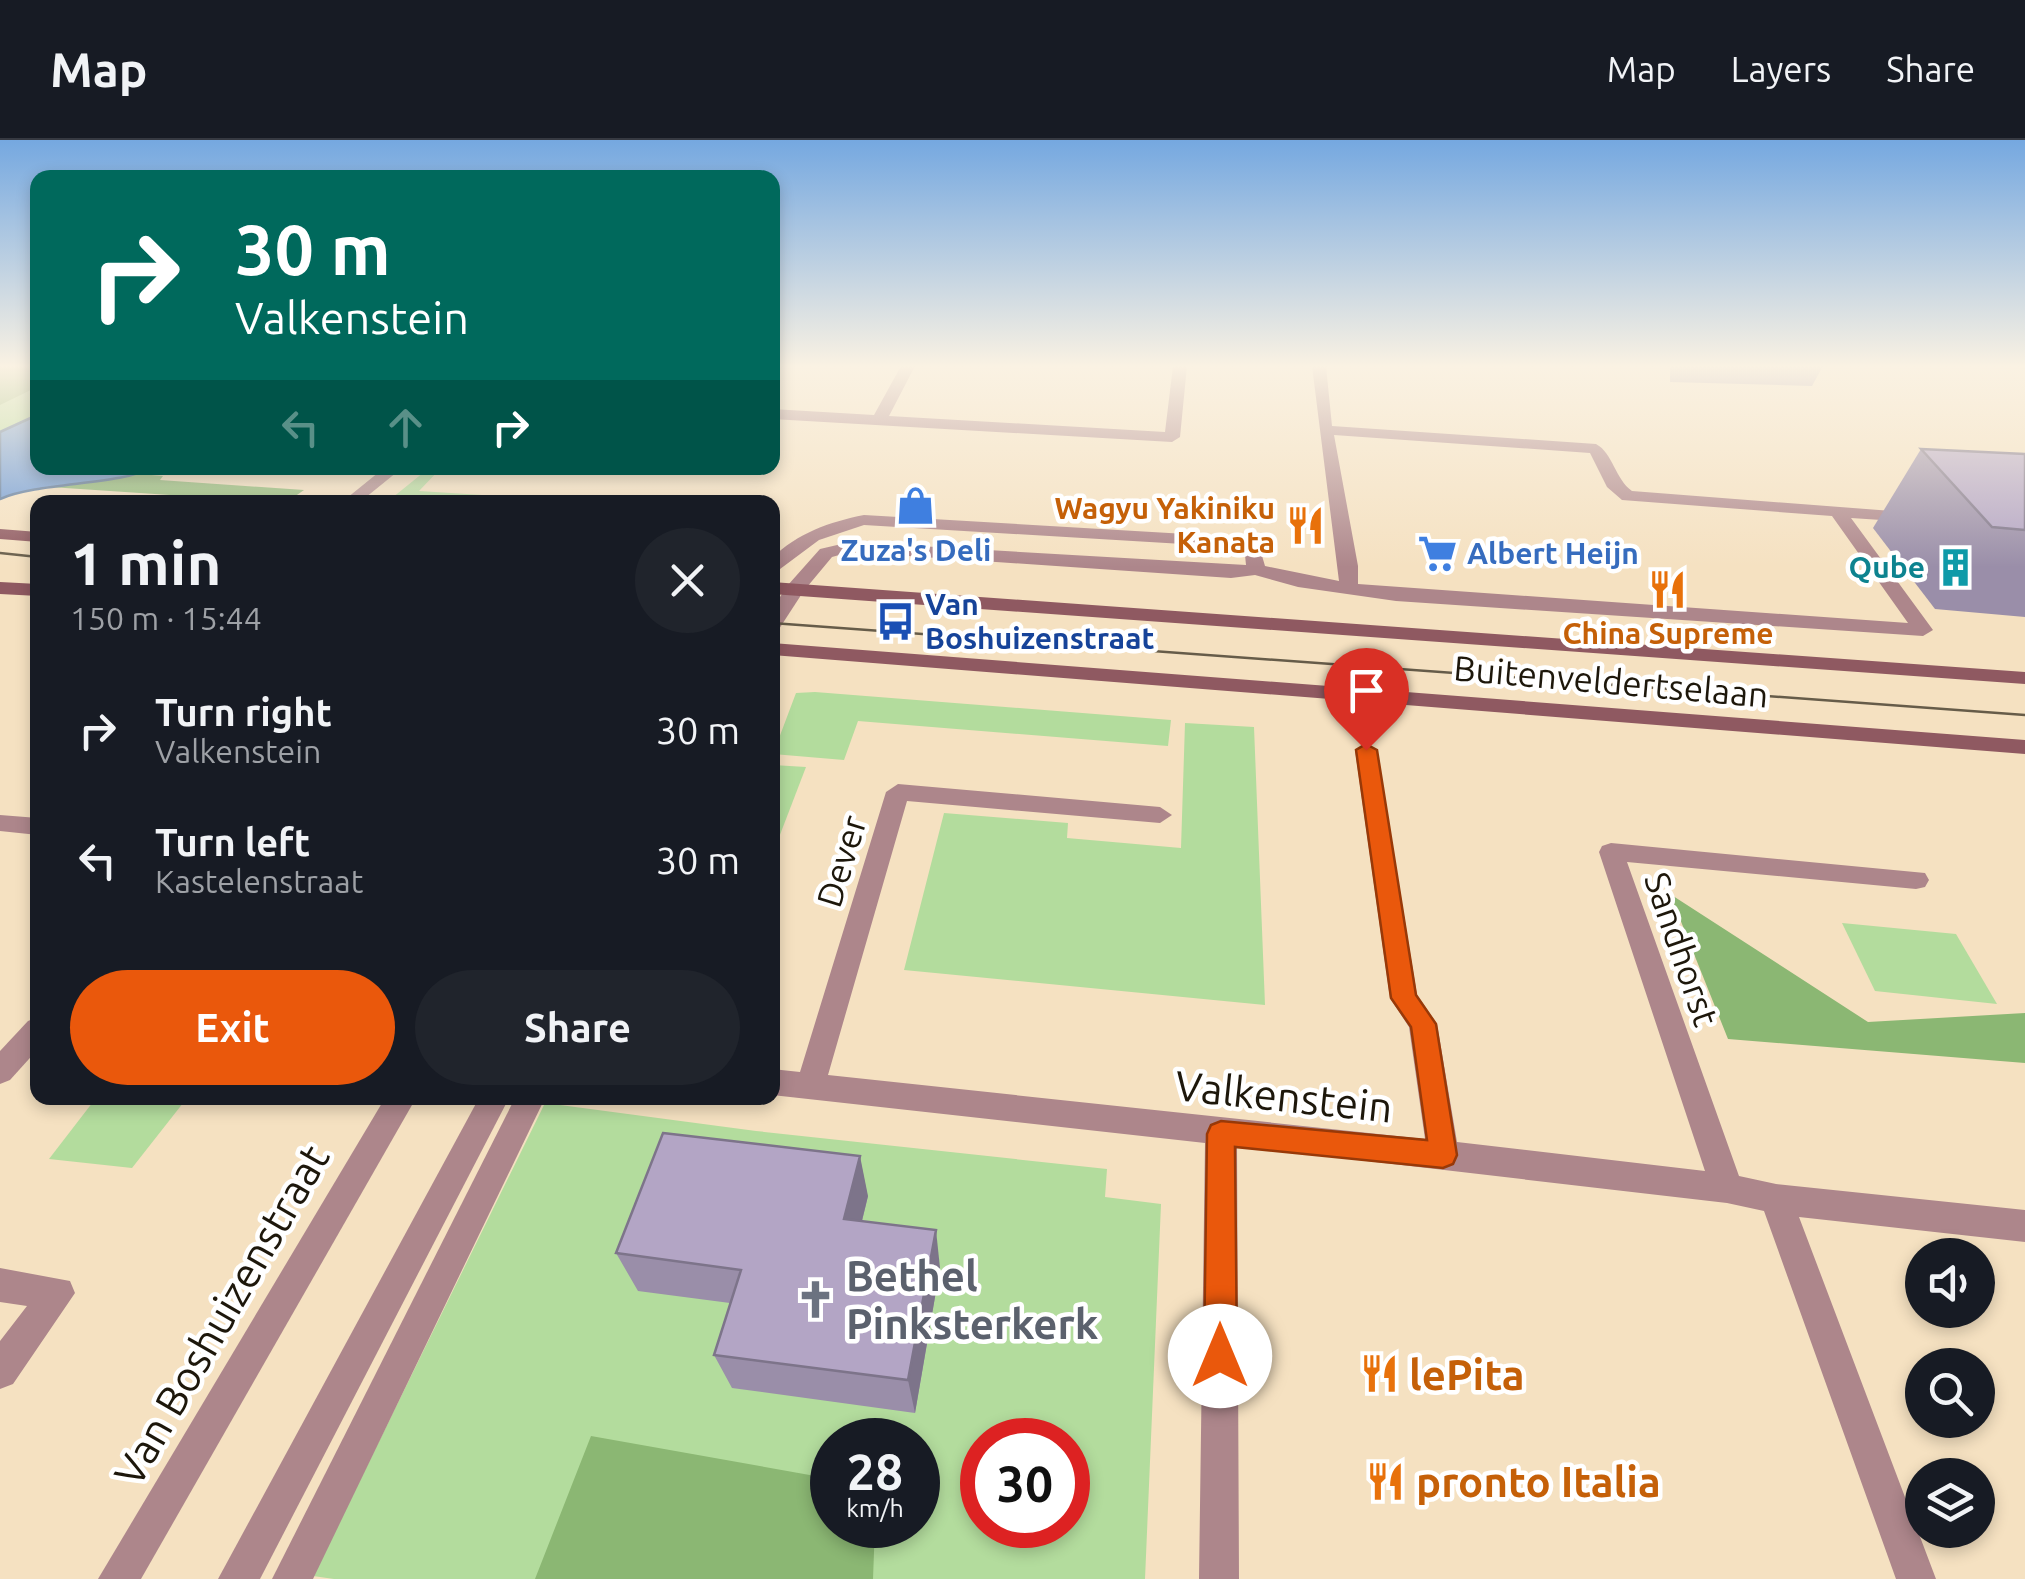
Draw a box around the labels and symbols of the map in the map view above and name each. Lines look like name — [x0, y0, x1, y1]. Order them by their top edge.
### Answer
shop icon: Zuza's Deli — [895, 485, 937, 527]
place label: Wagyu Yakiniku Kanata — [1055, 491, 1275, 559]
restaurant icon: Wagyu Yakiniku Kanata — [1284, 504, 1326, 546]
supermarket icon: Albert Heijn — [1416, 532, 1458, 574]
place label: Zuza's Deli — [841, 533, 991, 567]
place label: Albert Heijn — [1467, 536, 1639, 570]
building icon: Qube — [1934, 546, 1976, 588]
place label: Qube — [1849, 550, 1925, 584]
restaurant icon: China Supreme — [1647, 568, 1689, 610]
place label: Van Boshuizenstraat — [925, 587, 1154, 655]
bus stop icon: Van Boshuizenstraat — [874, 600, 916, 642]
place label: China Supreme — [1562, 616, 1774, 650]
street label: Buitenveldertselaan — [1452, 647, 1770, 715]
pin — [1324, 648, 1409, 751]
street label: Dever — [808, 810, 874, 912]
street label: Sandhorst — [1637, 867, 1727, 1031]
street label: Valkenstein — [1173, 1061, 1395, 1131]
street label: Van Boshuizenstraat — [104, 1136, 338, 1494]
place label: Bethel Pinksterkerk — [846, 1252, 1099, 1347]
church icon: Bethel Pinksterkerk — [795, 1278, 837, 1320]
position arrow — [1168, 1304, 1272, 1408]
place label: lePita — [1409, 1351, 1524, 1398]
restaurant icon: lePita — [1358, 1353, 1400, 1395]
speed limit sign: 30 — [960, 1418, 1090, 1548]
place label: pronto Italia — [1416, 1458, 1661, 1505]
restaurant icon: pronto Italia — [1365, 1460, 1407, 1502]

